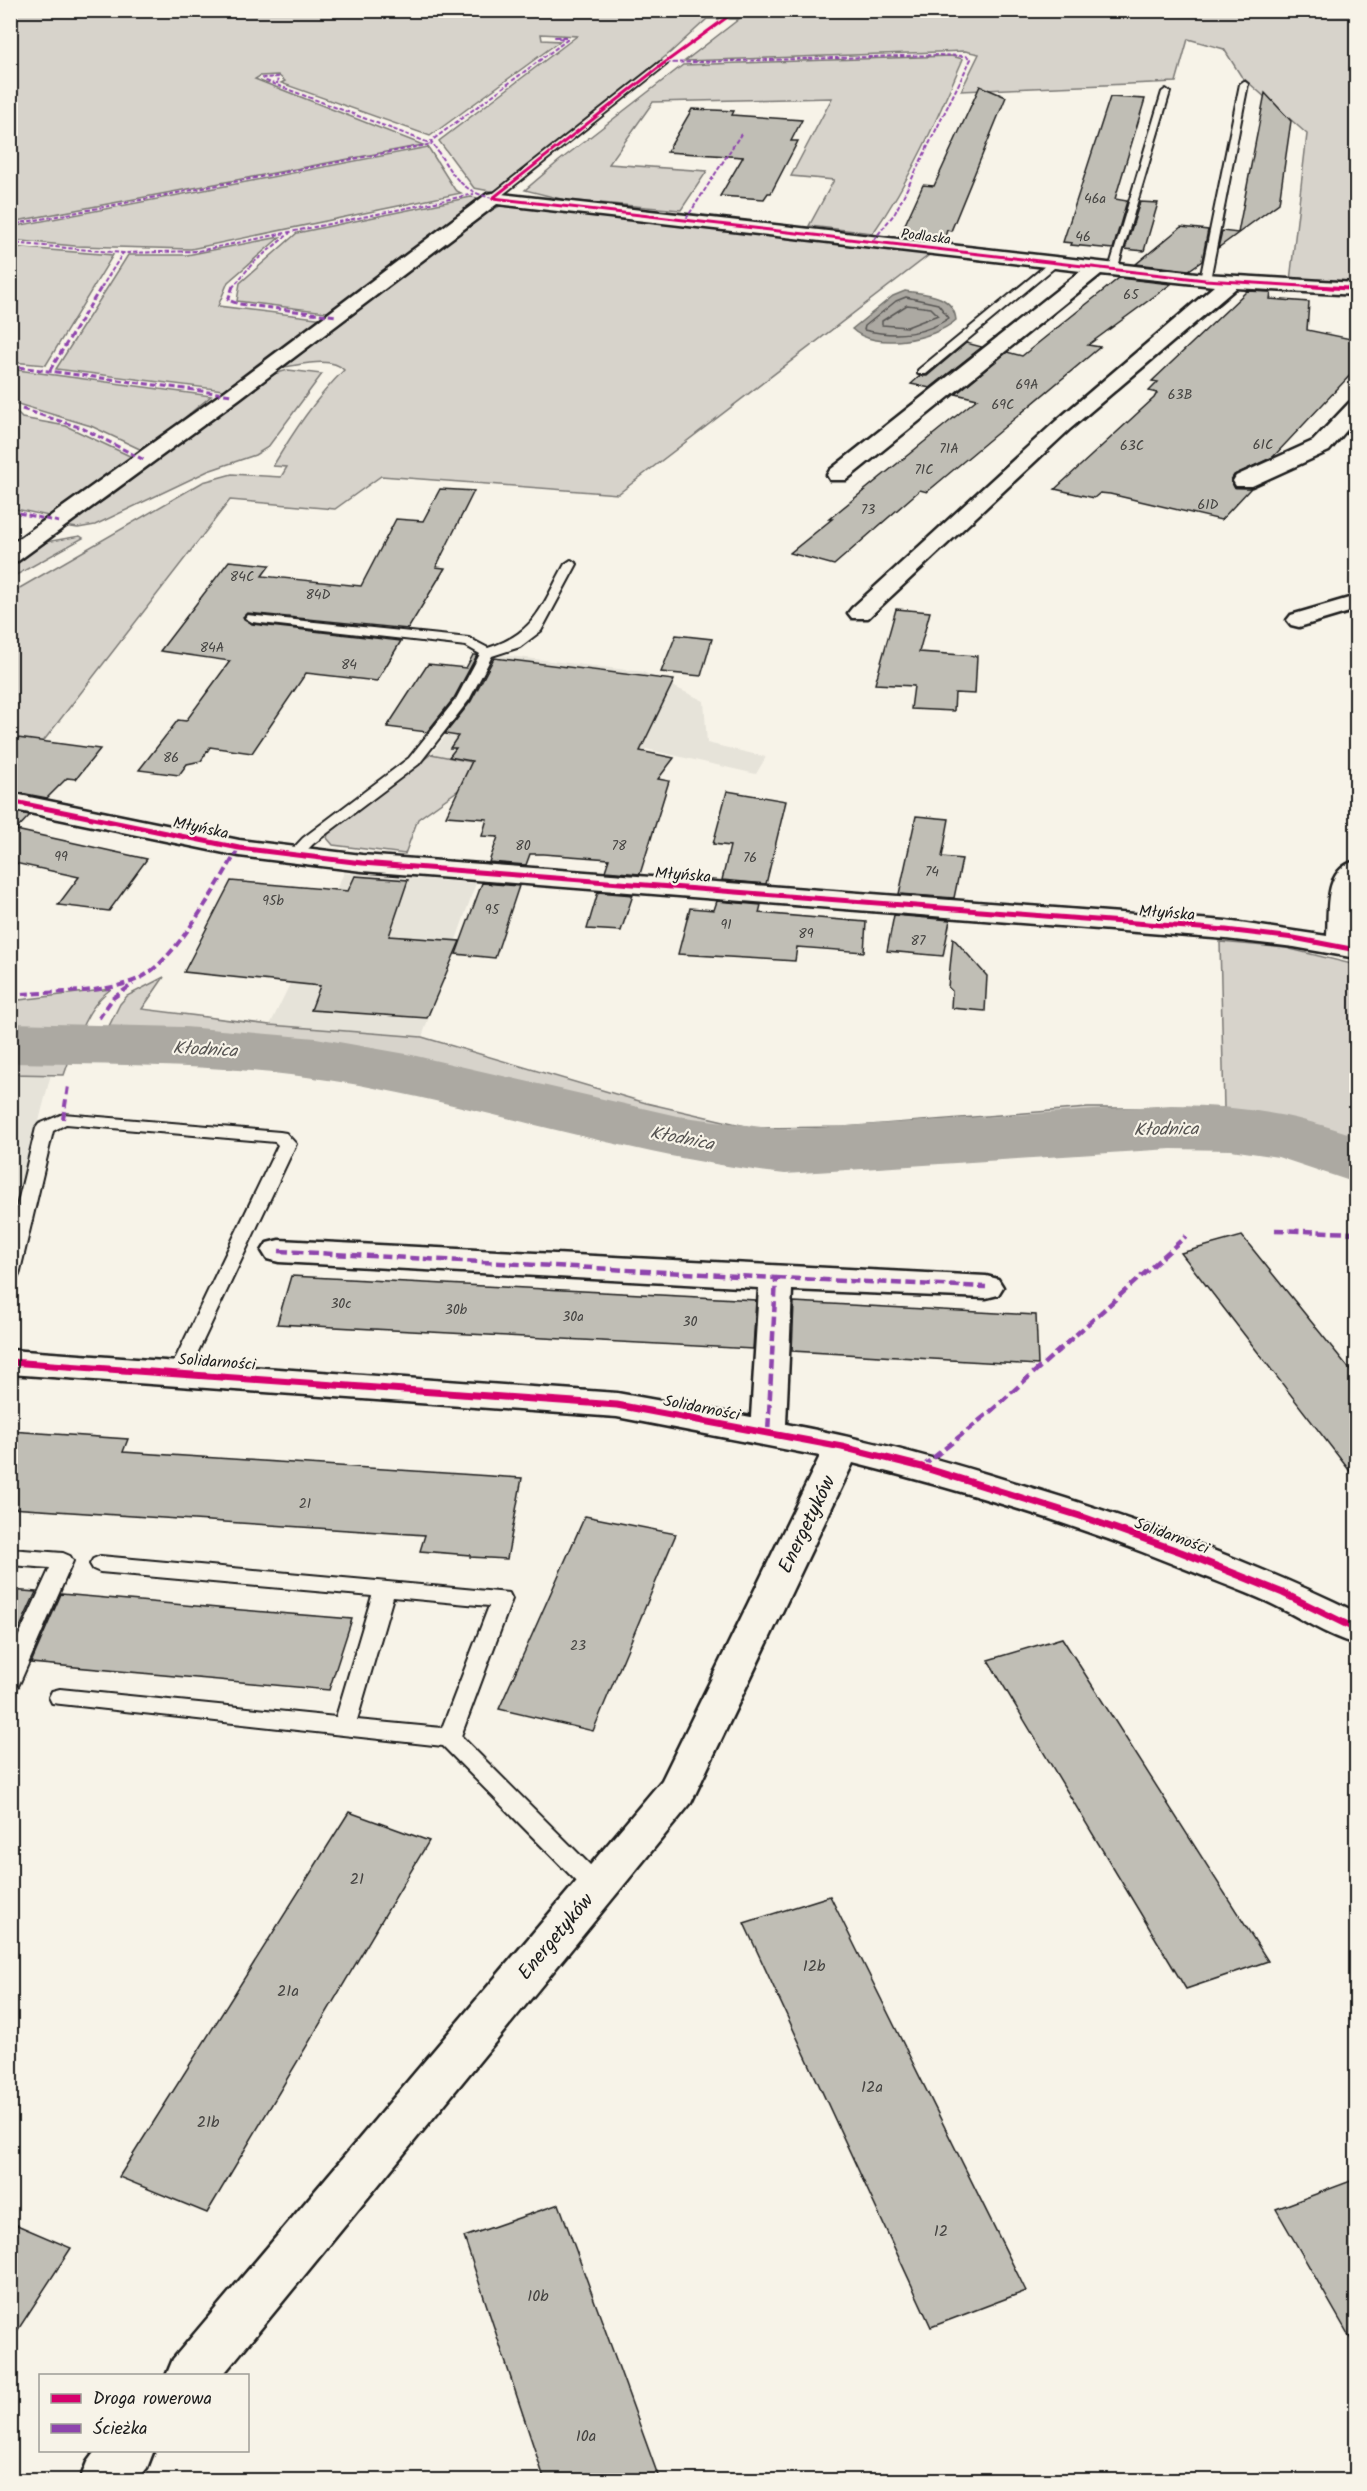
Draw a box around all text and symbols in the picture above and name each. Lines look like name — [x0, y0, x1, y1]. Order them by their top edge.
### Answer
house number: 46a — [1084, 188, 1106, 210]
street label: Podlaska — [900, 223, 952, 251]
house number: 46 — [1075, 226, 1091, 248]
house number: 65 — [1123, 284, 1140, 306]
house number: 69A — [1015, 374, 1039, 396]
house number: 63B — [1168, 384, 1192, 406]
house number: 69C — [991, 394, 1015, 416]
house number: 61C — [1253, 434, 1273, 456]
house number: 63C — [1120, 435, 1144, 457]
house number: 71A — [939, 438, 959, 460]
house number: 71C — [914, 459, 934, 481]
house number: 61D — [1197, 494, 1219, 516]
house number: 73 — [861, 499, 875, 521]
house number: 84C — [230, 566, 254, 588]
house number: 84D — [305, 584, 331, 606]
house number: 84A — [200, 637, 224, 659]
house number: 84 — [341, 654, 357, 676]
house number: 86 — [163, 747, 179, 769]
street label: Młyńska — [171, 810, 231, 847]
house number: 80 — [515, 835, 531, 857]
house number: 78 — [612, 835, 627, 857]
house number: 99 — [54, 846, 68, 868]
house number: 76 — [743, 847, 757, 869]
street label: Młyńska — [654, 861, 712, 890]
house number: 74 — [925, 861, 939, 883]
house number: 95b — [262, 890, 284, 912]
house number: 95 — [485, 899, 501, 921]
street label: Młyńska — [1138, 899, 1196, 928]
house number: 91 — [720, 914, 732, 936]
house number: 89 — [798, 923, 814, 945]
house number: 87 — [911, 930, 926, 952]
water label: Kłodnica — [172, 1034, 239, 1067]
water label: Kłodnica — [1133, 1115, 1200, 1146]
water label: Kłodnica — [647, 1119, 718, 1160]
house number: 30c — [330, 1293, 352, 1315]
house number: 30b — [445, 1299, 468, 1321]
house number: 30a — [562, 1306, 584, 1328]
house number: 30 — [683, 1311, 698, 1333]
street label: Solidarności — [177, 1347, 258, 1378]
street label: Solidarności — [661, 1389, 743, 1428]
street label: Energetyków — [770, 1470, 846, 1579]
house number: 21 — [299, 1493, 311, 1515]
street label: Solidarności — [1131, 1511, 1213, 1562]
house number: 23 — [570, 1635, 586, 1657]
house number: 21 — [350, 1867, 364, 1892]
street label: Energetyków — [510, 1886, 603, 1988]
house number: 12b — [803, 1954, 826, 1979]
house number: 21a — [277, 1979, 299, 2004]
house number: 12a — [861, 2075, 883, 2100]
house number: 21b — [197, 2110, 220, 2135]
house number: 12 — [934, 2219, 948, 2244]
house number: 10b — [527, 2284, 549, 2309]
legend — [39, 2374, 249, 2452]
text: Droga rowerowa — [93, 2385, 212, 2414]
text: Ścieżka — [93, 2415, 148, 2444]
house number: 10a — [576, 2424, 596, 2449]

